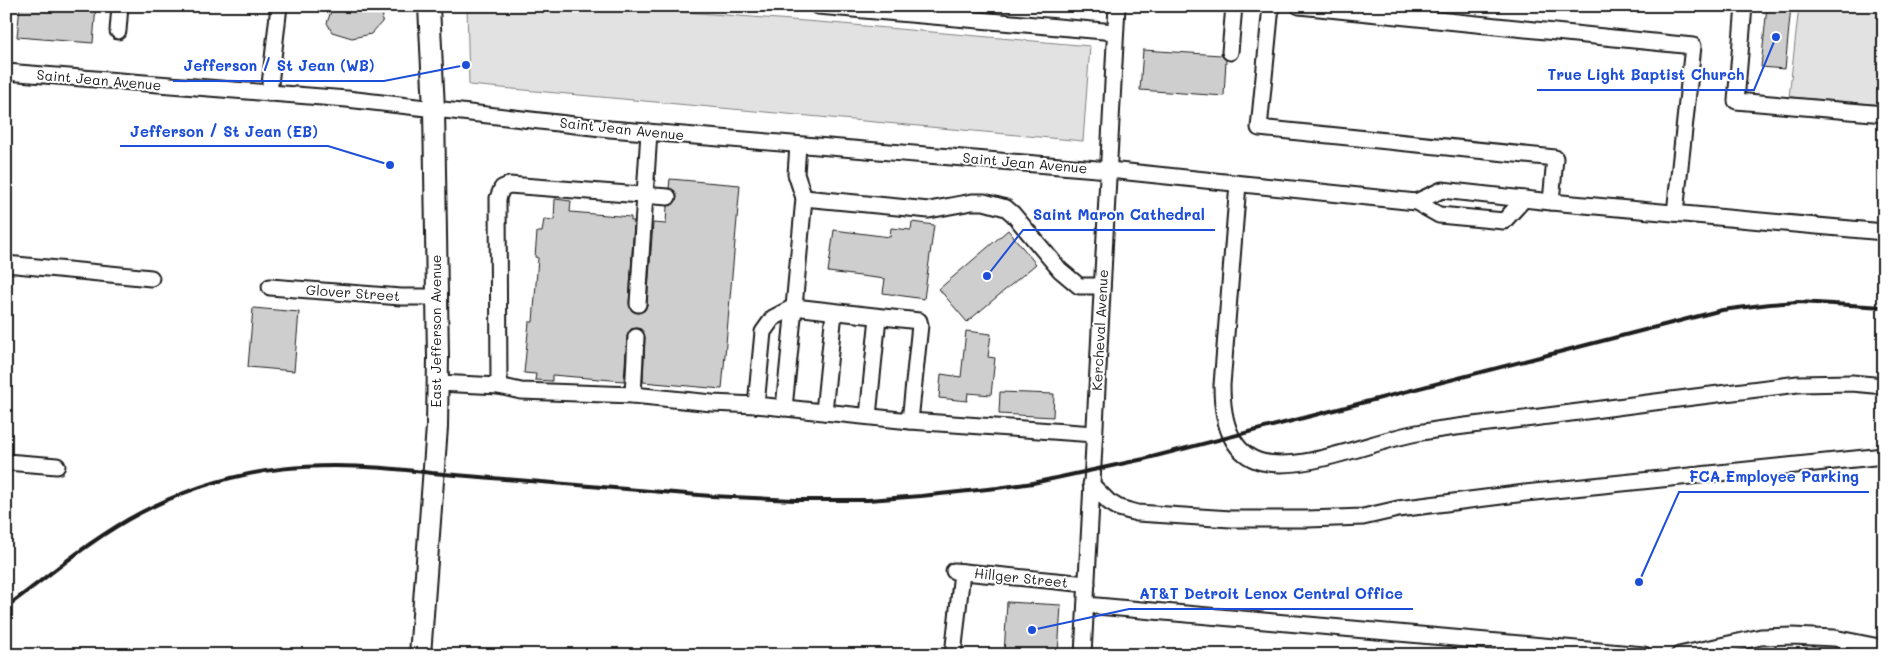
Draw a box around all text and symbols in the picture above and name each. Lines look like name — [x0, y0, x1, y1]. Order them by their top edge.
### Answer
callout: Jefferson / St Jean (WB) — [173, 51, 384, 81]
text: Jefferson / St Jean (WB) — [184, 55, 374, 75]
callout: True Light Baptist Church — [1537, 60, 1754, 90]
text: True Light Baptist Church — [1547, 64, 1745, 84]
street label: Saint Jean Avenue — [36, 65, 162, 94]
street label: Saint Jean Avenue — [559, 113, 685, 144]
callout: Jefferson / St Jean (EB) — [120, 116, 328, 146]
text: Jefferson / St Jean (EB) — [130, 121, 318, 141]
street label: Saint Jean Avenue — [962, 148, 1088, 177]
callout: Saint Maron Cathedral — [1023, 200, 1215, 230]
text: Saint Maron Cathedral — [1033, 204, 1205, 224]
street label: East Jefferson Avenue — [426, 255, 445, 407]
street label: Kercheval Avenue — [1087, 269, 1112, 391]
street label: Glover Street — [305, 280, 401, 305]
callout: FCA Employee Parking — [1679, 462, 1869, 492]
text: FCA Employee Parking — [1689, 466, 1859, 486]
street label: Hillger Street — [973, 563, 1069, 592]
callout: AT&T Detroit Lenox Central Office — [1129, 579, 1413, 609]
text: AT&T Detroit Lenox Central Office — [1139, 583, 1403, 603]

